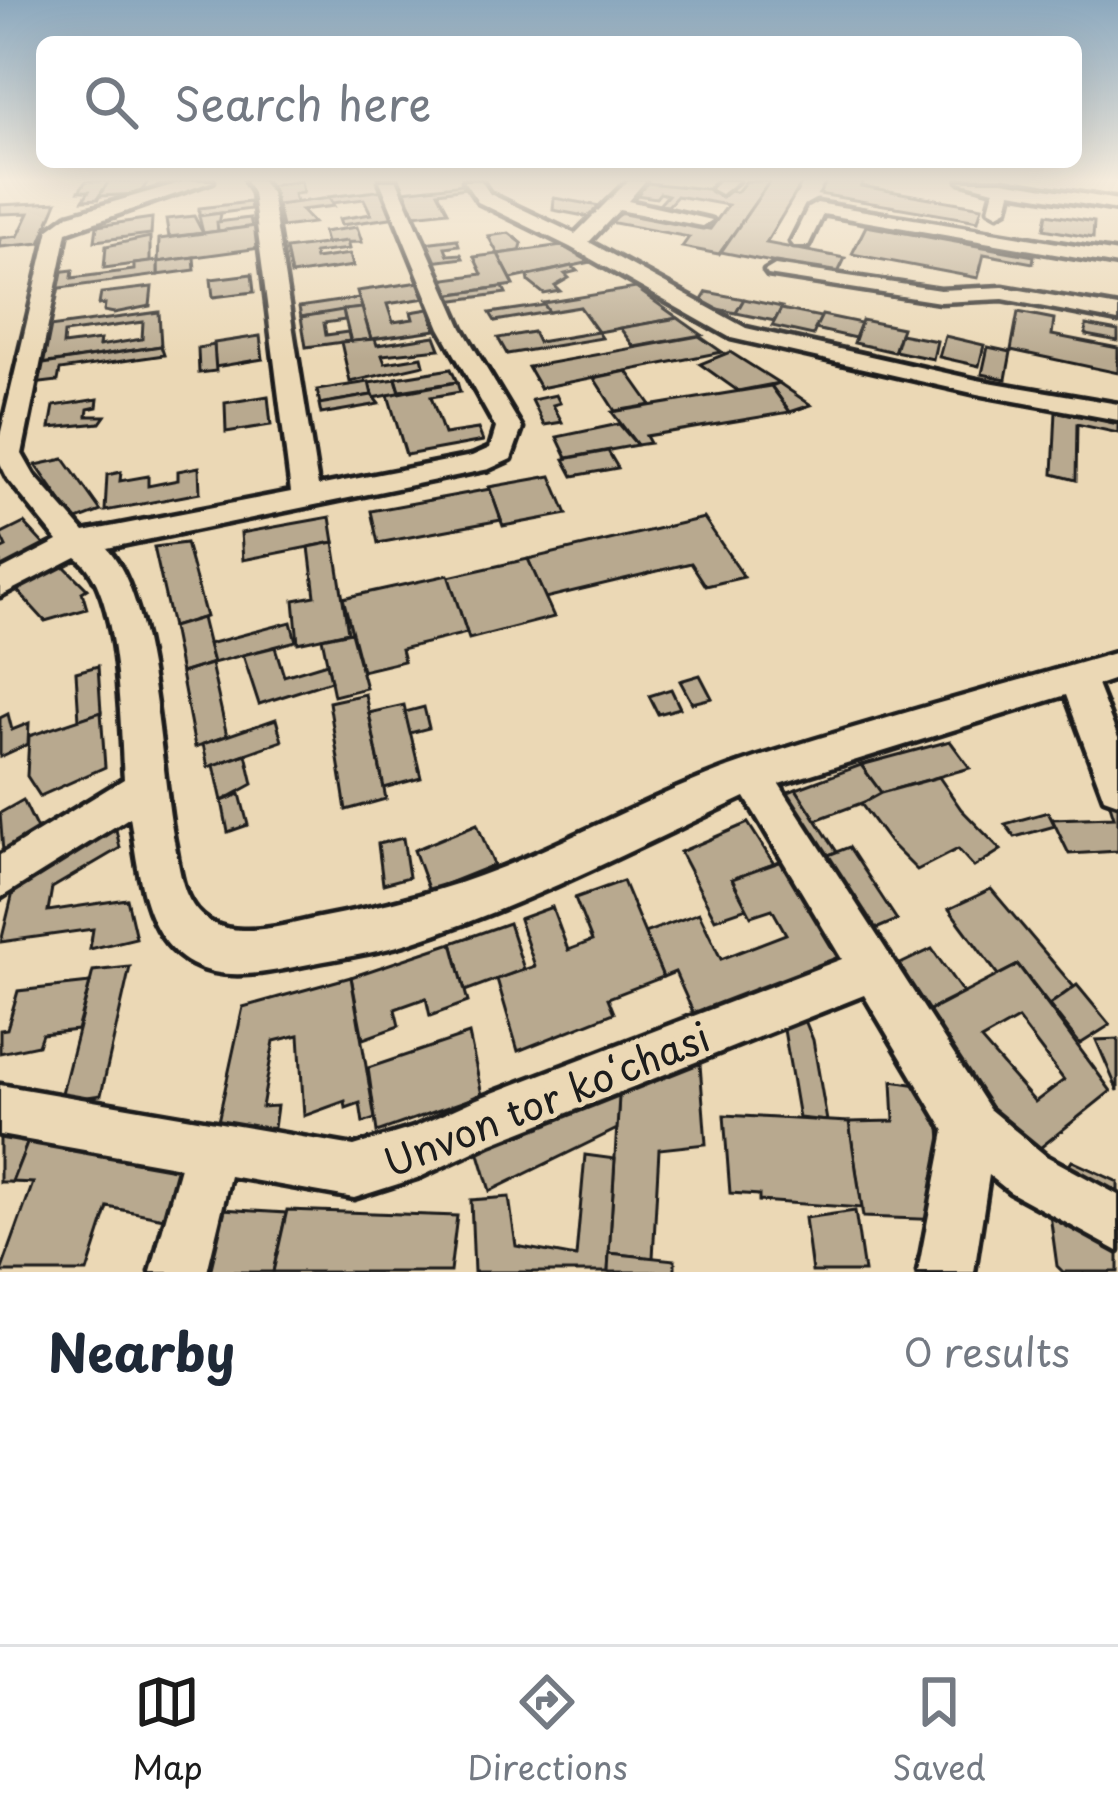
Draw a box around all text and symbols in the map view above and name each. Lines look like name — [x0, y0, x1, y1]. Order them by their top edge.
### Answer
search box — [36, 36, 1082, 168]
text: Search here — [174, 68, 431, 136]
icon: search — [78, 69, 144, 135]
street label: Unvon tor koʻchasi — [374, 1006, 718, 1190]
text: Nearby — [48, 1312, 235, 1389]
text: 0 results — [904, 1321, 1070, 1380]
tab: Map — [132, 1669, 203, 1791]
tab: Directions — [467, 1669, 628, 1791]
tab: Saved — [892, 1669, 986, 1791]

